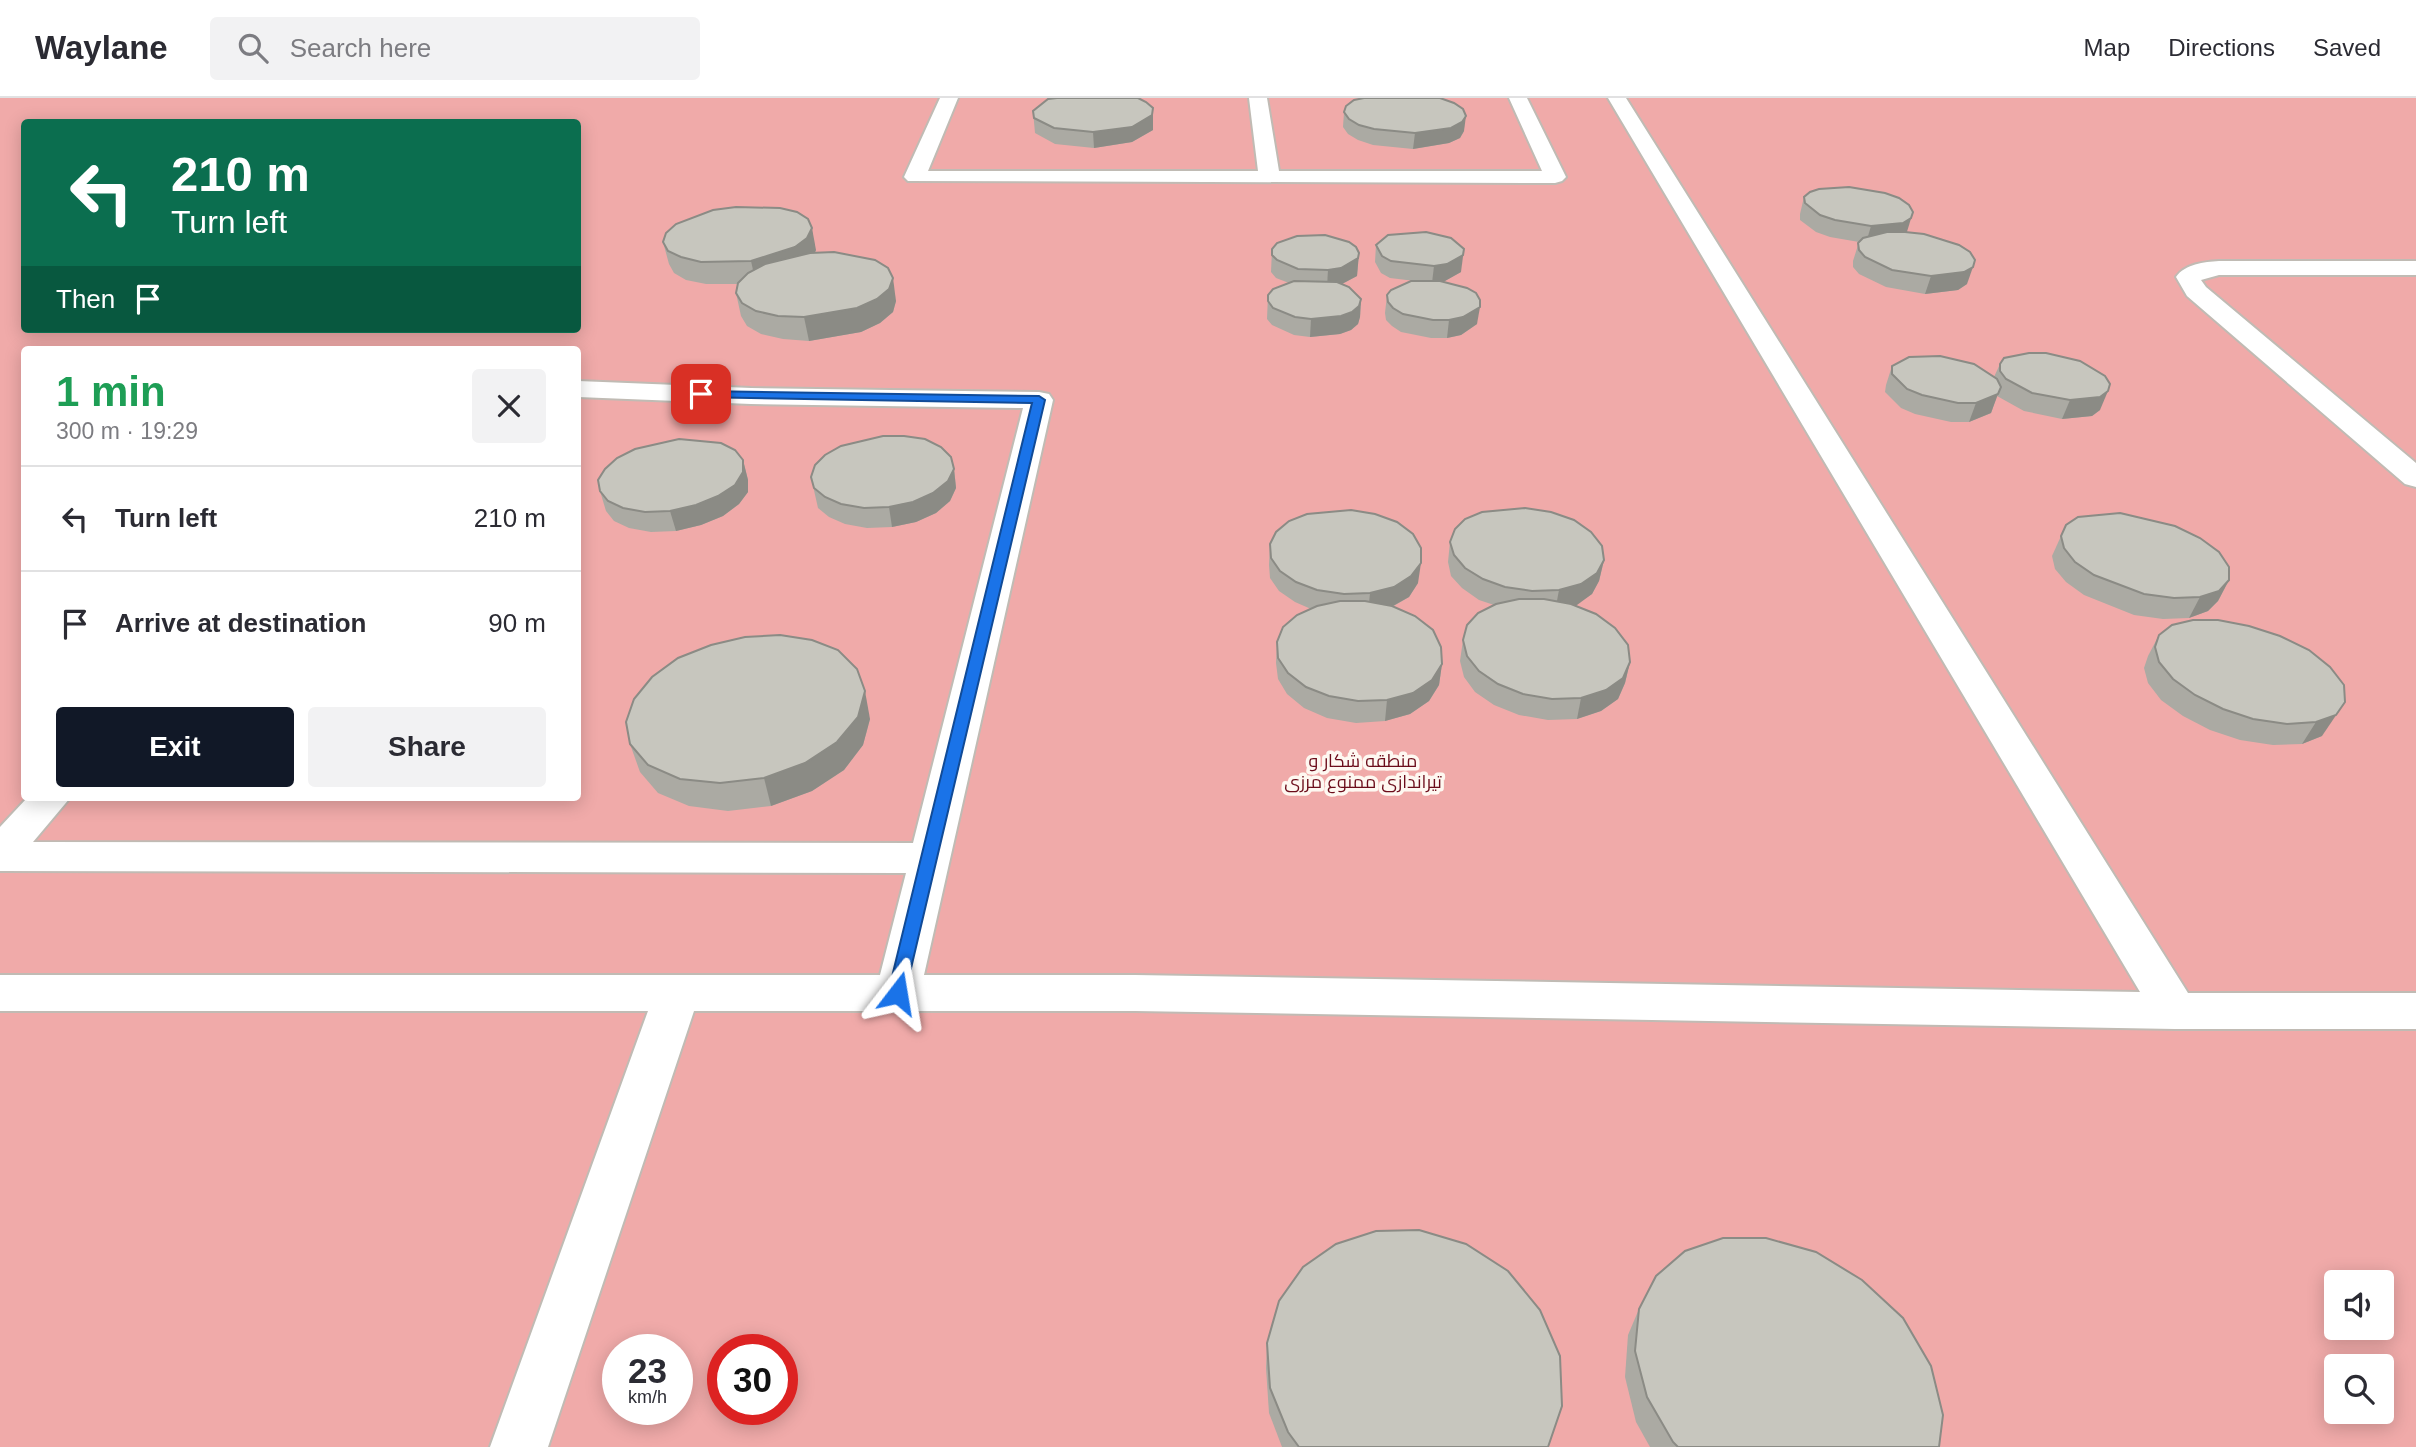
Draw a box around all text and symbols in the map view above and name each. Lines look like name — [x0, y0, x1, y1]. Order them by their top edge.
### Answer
search box — [210, 17, 700, 80]
text: Waylane — [35, 29, 168, 66]
icon: search — [234, 29, 272, 67]
text: Search here — [290, 33, 431, 63]
text: Map — [2084, 34, 2130, 61]
text: Directions — [2168, 34, 2275, 61]
text: Saved — [2313, 34, 2381, 61]
icon: left — [56, 147, 147, 238]
text: 210 m — [171, 147, 310, 201]
text: Turn left — [171, 204, 287, 240]
icon: arrive — [129, 280, 167, 318]
text: Then — [56, 284, 115, 314]
pin — [671, 364, 731, 424]
text: 1 min — [56, 368, 166, 415]
button: close — [472, 369, 546, 443]
icon: arrive — [682, 375, 720, 413]
text: 300 m · 19:29 — [56, 418, 198, 444]
icon: left — [56, 500, 94, 538]
text: Turn left — [115, 503, 217, 533]
text: 210 m — [474, 503, 546, 533]
icon: arrive — [56, 605, 94, 643]
text: Arrive at destination — [115, 608, 366, 638]
text: 90 m — [488, 608, 546, 638]
button: Exit — [56, 707, 294, 787]
button: Share — [308, 707, 546, 787]
park label: منطقه شکار و تیراندازی ممنوع مرزی — [1284, 751, 1442, 794]
position arrow — [861, 956, 935, 1030]
map controls — [2324, 1270, 2394, 1424]
button: sound — [2324, 1270, 2394, 1340]
speed limit sign: 30 — [707, 1334, 798, 1425]
text: 23 — [628, 1351, 667, 1390]
button: search — [2324, 1354, 2394, 1424]
text: km/h — [628, 1387, 667, 1407]

